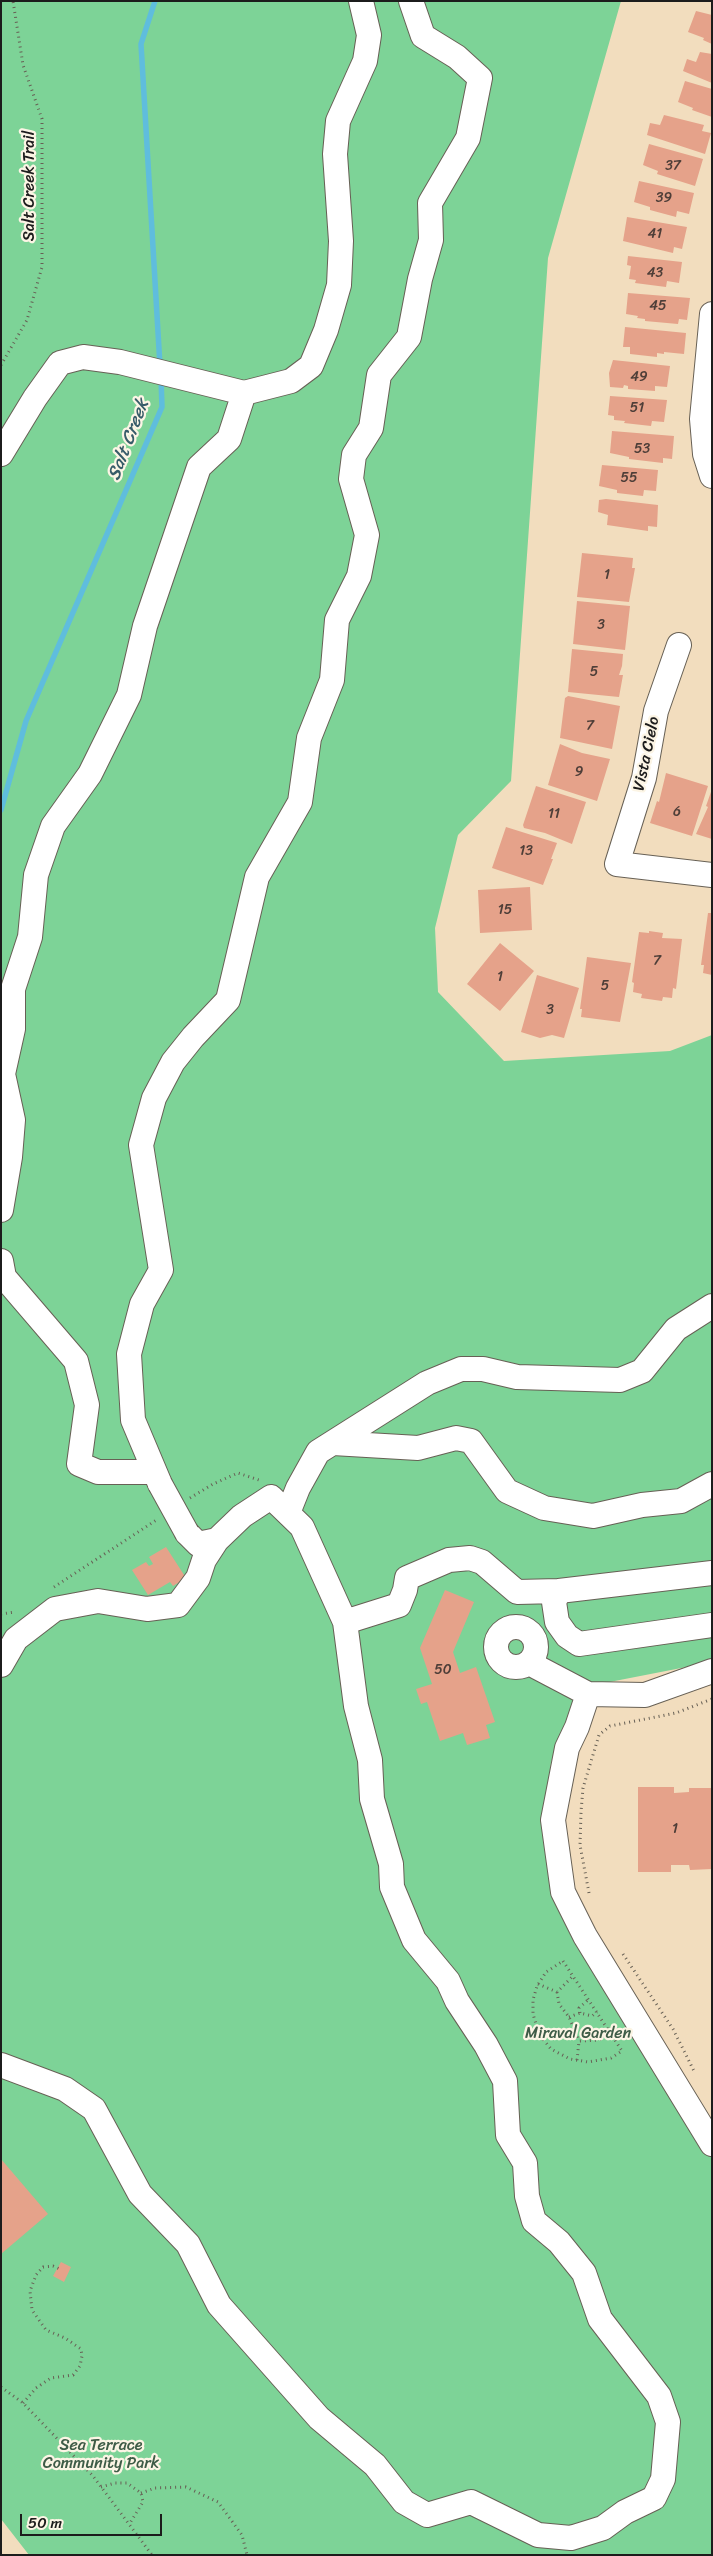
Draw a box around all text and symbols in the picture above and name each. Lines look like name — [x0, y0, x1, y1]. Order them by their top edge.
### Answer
street label: Salt Creek Trail — [20, 131, 40, 241]
house number: 37 — [665, 158, 681, 174]
house number: 39 — [656, 190, 672, 206]
house number: 41 — [648, 226, 662, 242]
house number: 43 — [647, 265, 663, 281]
house number: 45 — [649, 298, 667, 314]
house number: 49 — [630, 369, 648, 385]
water label: Salt Creek — [104, 397, 154, 483]
house number: 51 — [630, 400, 644, 416]
house number: 53 — [634, 441, 650, 457]
house number: 55 — [620, 470, 638, 486]
house number: 1 — [604, 567, 610, 583]
house number: 3 — [597, 617, 605, 633]
house number: 5 — [590, 664, 598, 680]
street label: Vista Cielo — [630, 715, 664, 793]
house number: 7 — [586, 718, 594, 734]
house number: 9 — [575, 764, 583, 780]
house number: 6 — [673, 804, 681, 820]
house number: 11 — [548, 806, 560, 822]
house number: 13 — [519, 843, 533, 859]
house number: 15 — [498, 902, 512, 918]
house number: 7 — [653, 953, 661, 969]
house number: 1 — [497, 969, 503, 985]
house number: 5 — [601, 978, 609, 994]
house number: 3 — [546, 1002, 554, 1018]
house number: 50 — [434, 1662, 452, 1678]
house number: 1 — [672, 1821, 678, 1837]
park label: Miraval Garden — [525, 2024, 631, 2044]
park label: Sea Terrace Community Park — [43, 2436, 159, 2474]
scale bar — [22, 2504, 165, 2536]
text: 50 m — [28, 2510, 62, 2536]

